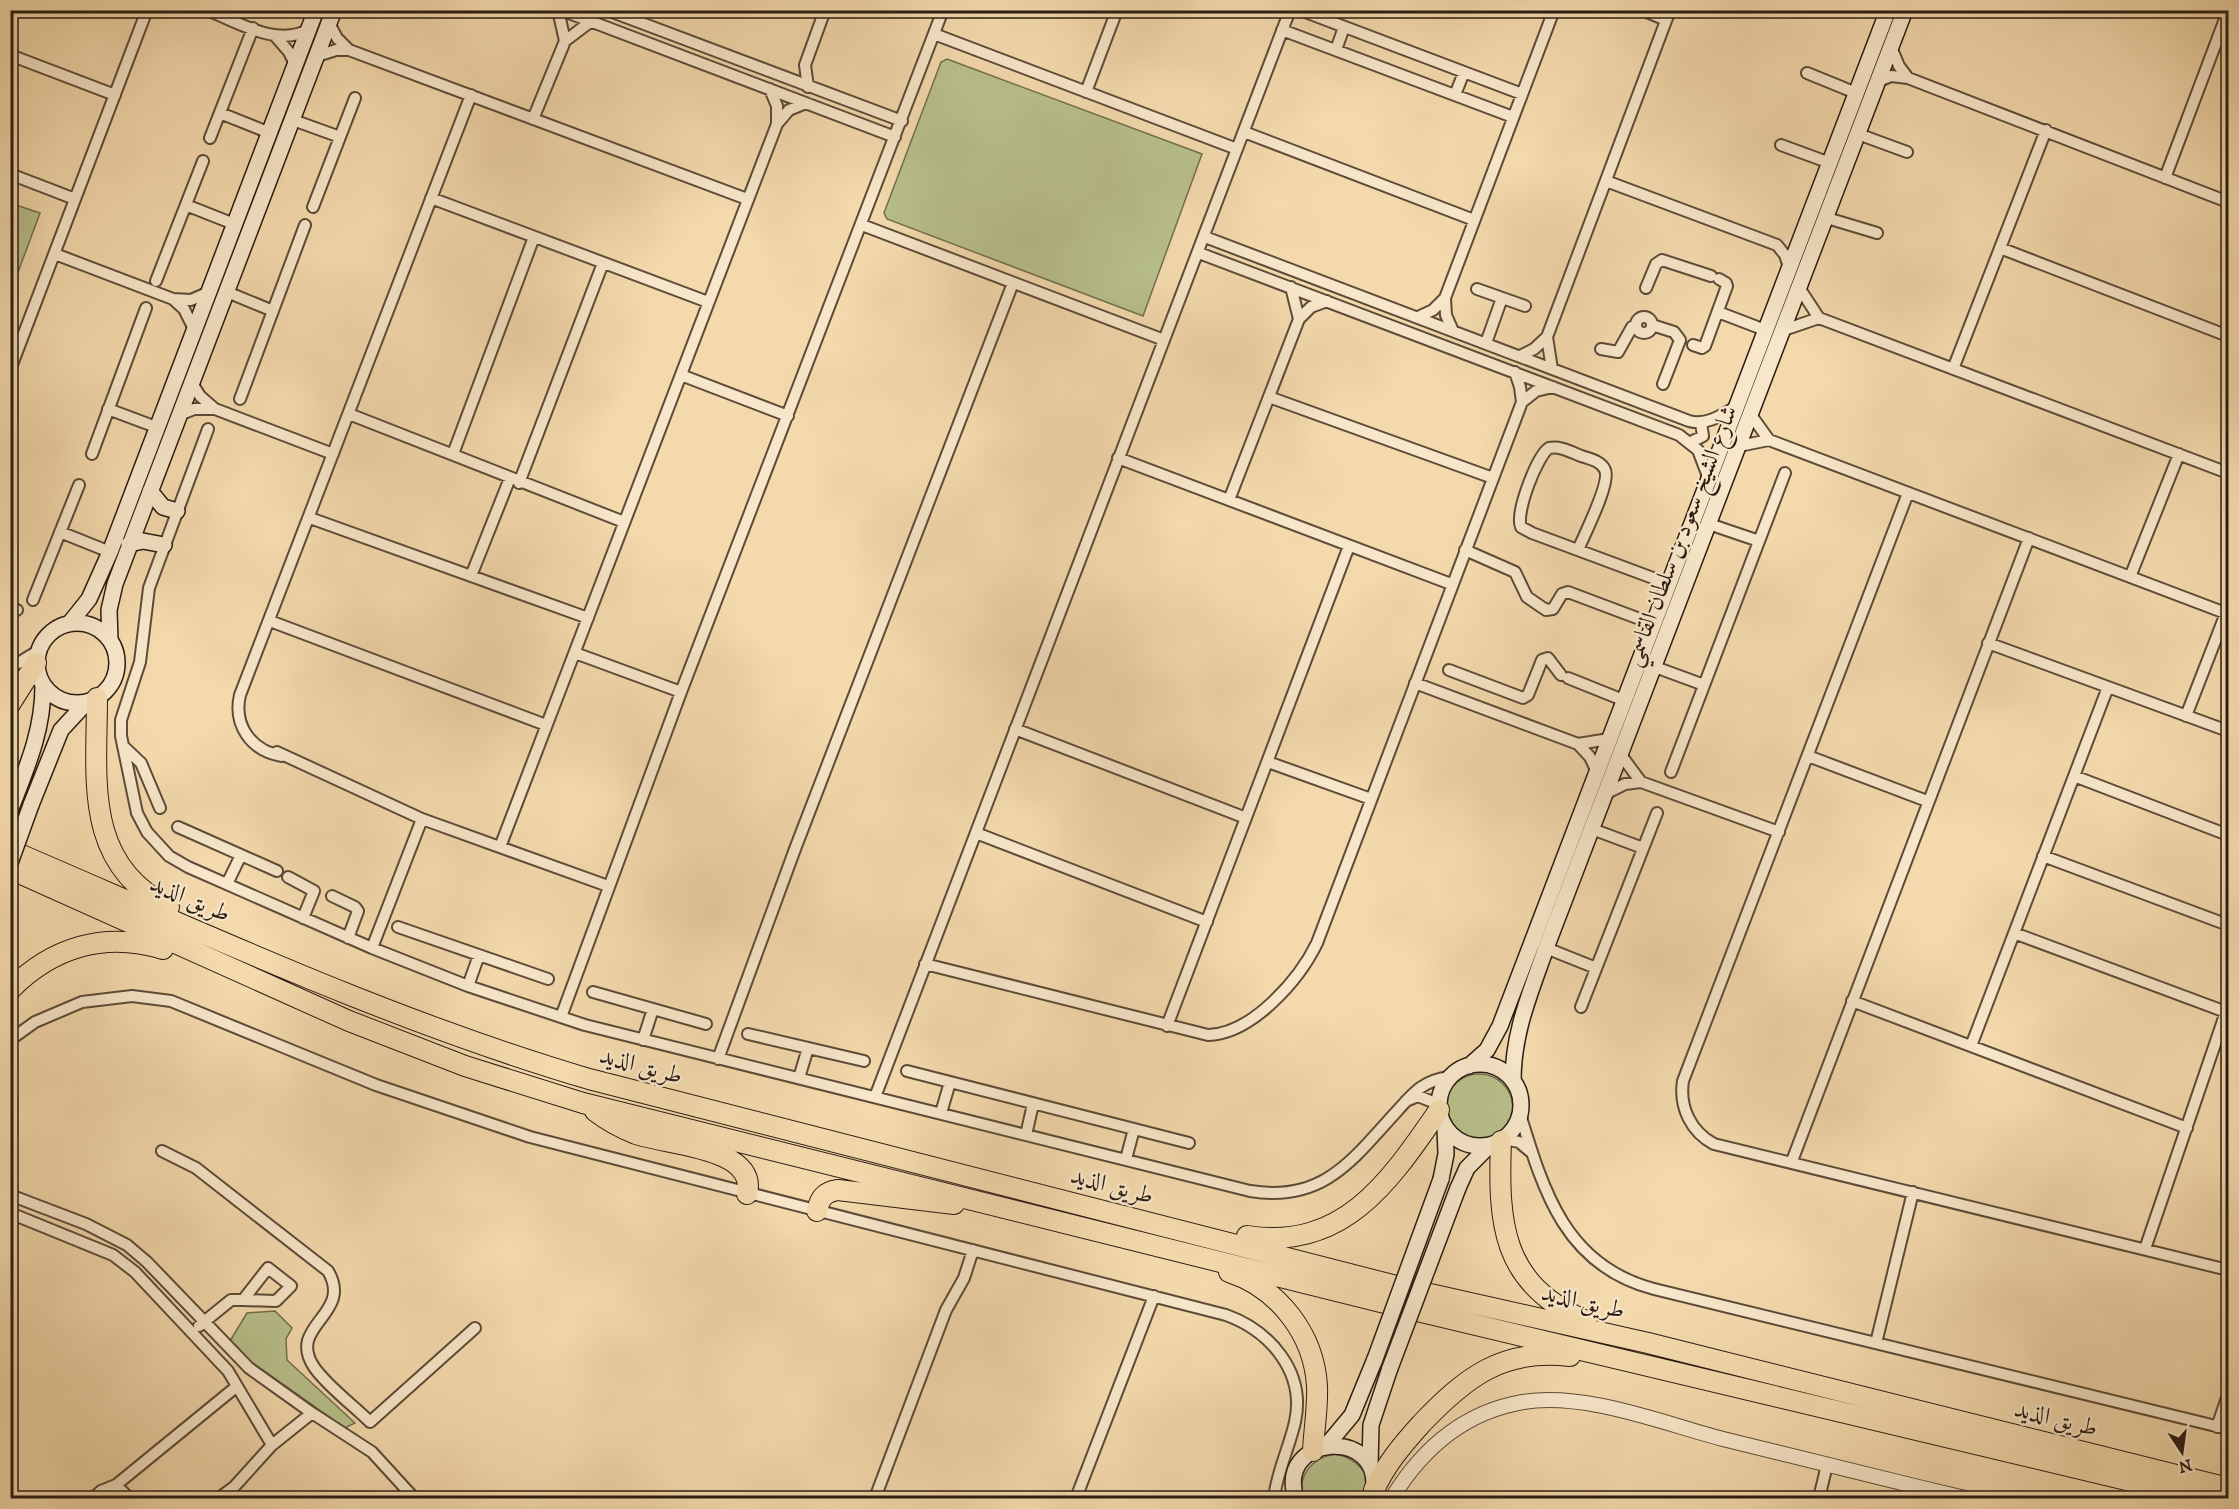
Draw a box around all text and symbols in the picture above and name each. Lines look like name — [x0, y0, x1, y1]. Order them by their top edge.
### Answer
street label: شارع الشيخ سعود بن سلطان القاسمي — [1617, 401, 1751, 673]
street label: طريق الذيد — [145, 869, 235, 929]
street label: طريق الذيد — [596, 1041, 686, 1091]
street label: طريق الذيد — [1067, 1161, 1157, 1211]
street label: طريق الذيد — [1538, 1278, 1628, 1326]
street label: طريق الذيد — [2011, 1394, 2101, 1444]
north arrow — [2152, 1422, 2212, 1482]
text: N — [2176, 1454, 2194, 1477]

